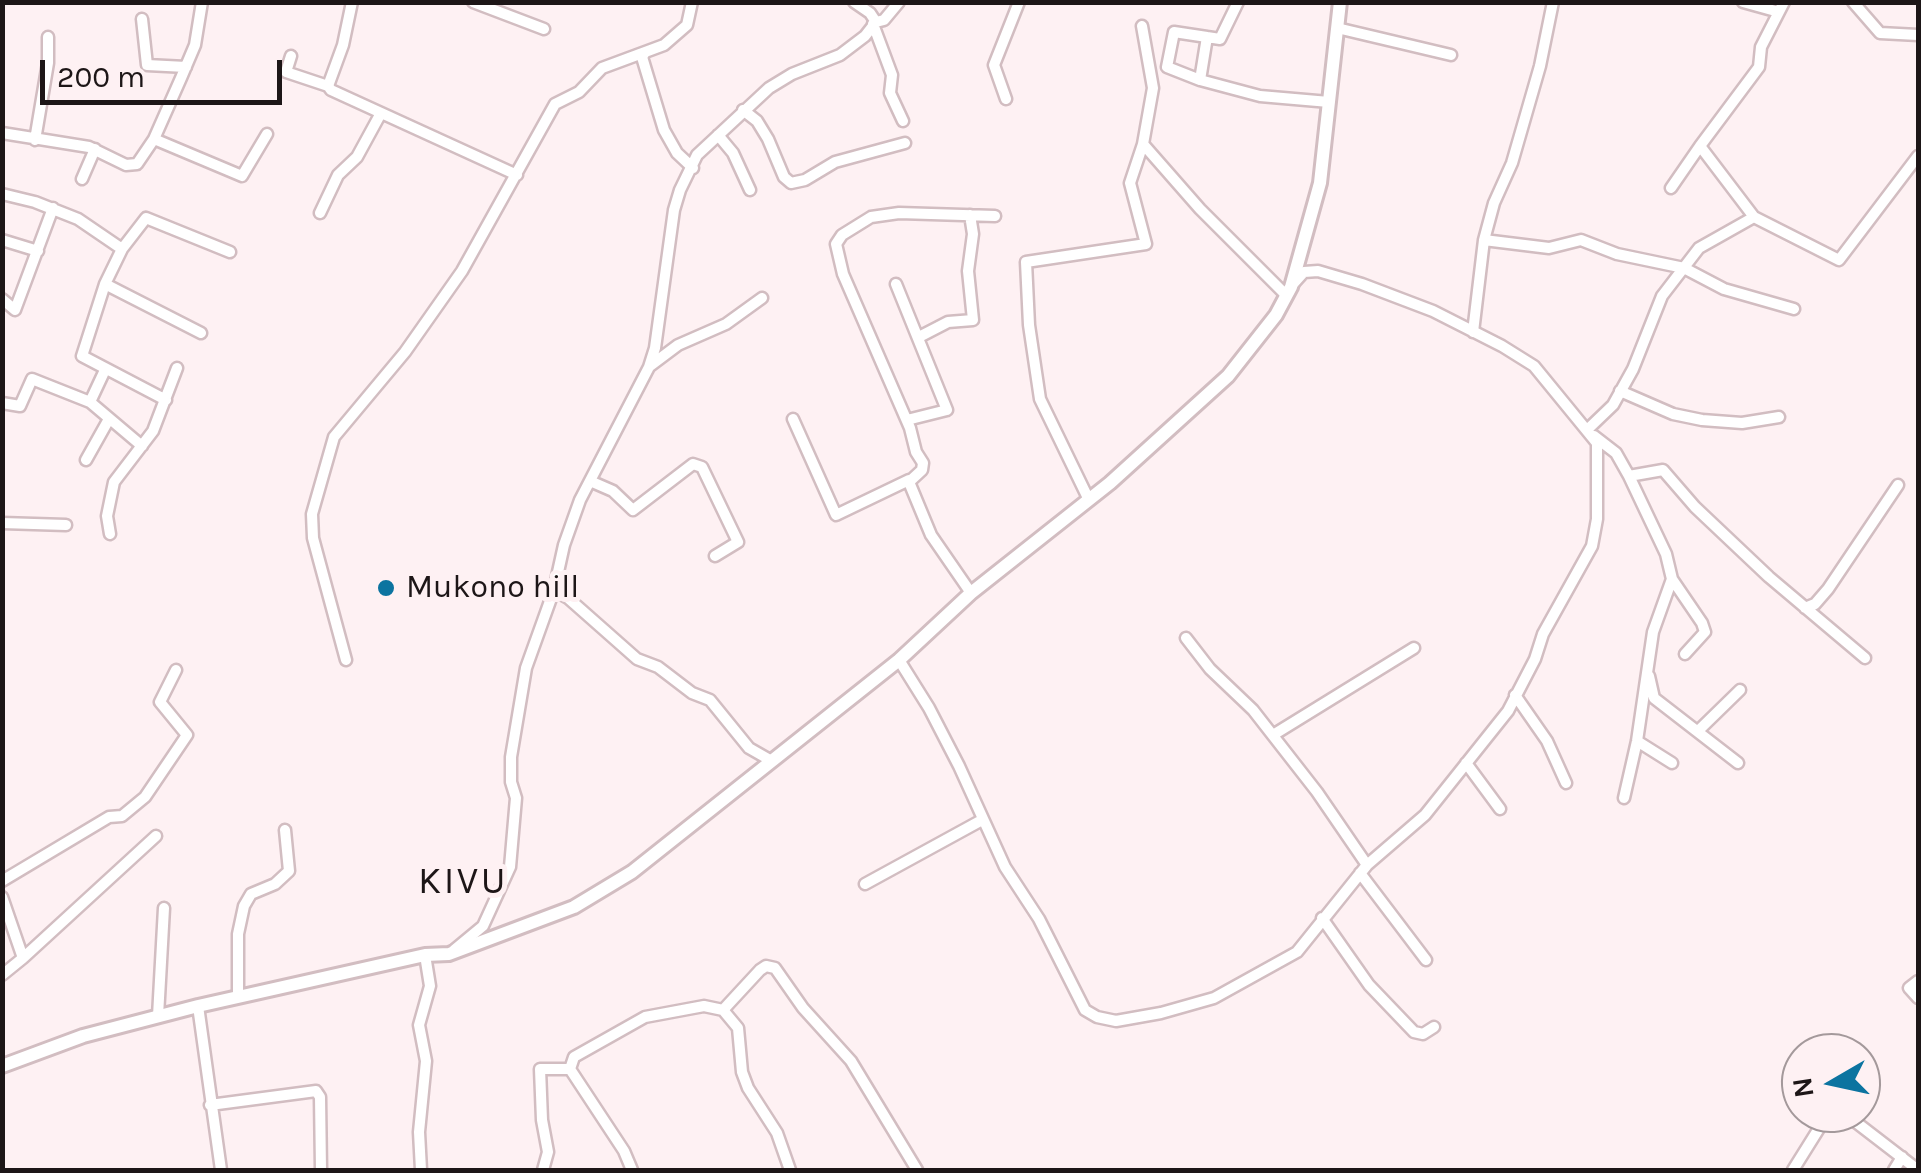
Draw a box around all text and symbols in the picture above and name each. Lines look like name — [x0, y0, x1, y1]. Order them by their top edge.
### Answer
scale bar — [45, 40, 288, 102]
text: 200 m — [57, 59, 145, 95]
place label: Mukono hill — [406, 569, 579, 607]
marker: Mukono hill — [375, 577, 397, 599]
district label: KIVU — [418, 859, 508, 905]
north arrow — [1781, 1033, 1881, 1133]
text: N — [1785, 1075, 1821, 1100]

